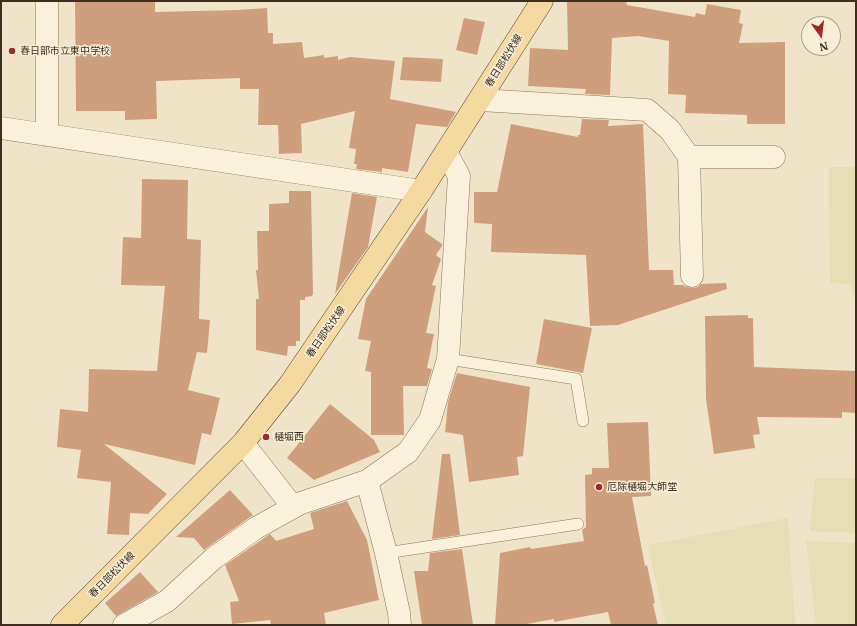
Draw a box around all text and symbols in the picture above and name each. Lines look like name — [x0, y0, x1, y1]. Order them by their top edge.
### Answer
north arrow — [801, 16, 841, 56]
street label: 春日部松伏線 — [483, 32, 525, 90]
text: N — [818, 39, 830, 55]
place label: 春日部市立東中学校 — [20, 45, 110, 57]
marker: 春日部市立東中学校 — [7, 46, 17, 56]
street label: 春日部松伏線 — [304, 304, 348, 360]
place label: 樋堀西 — [274, 431, 304, 443]
marker: 樋堀西 — [261, 432, 271, 442]
place label: 厄除樋堀大師堂 — [607, 481, 677, 493]
marker: 厄除樋堀大師堂 — [594, 482, 604, 492]
street label: 春日部松伏線 — [87, 550, 137, 600]

